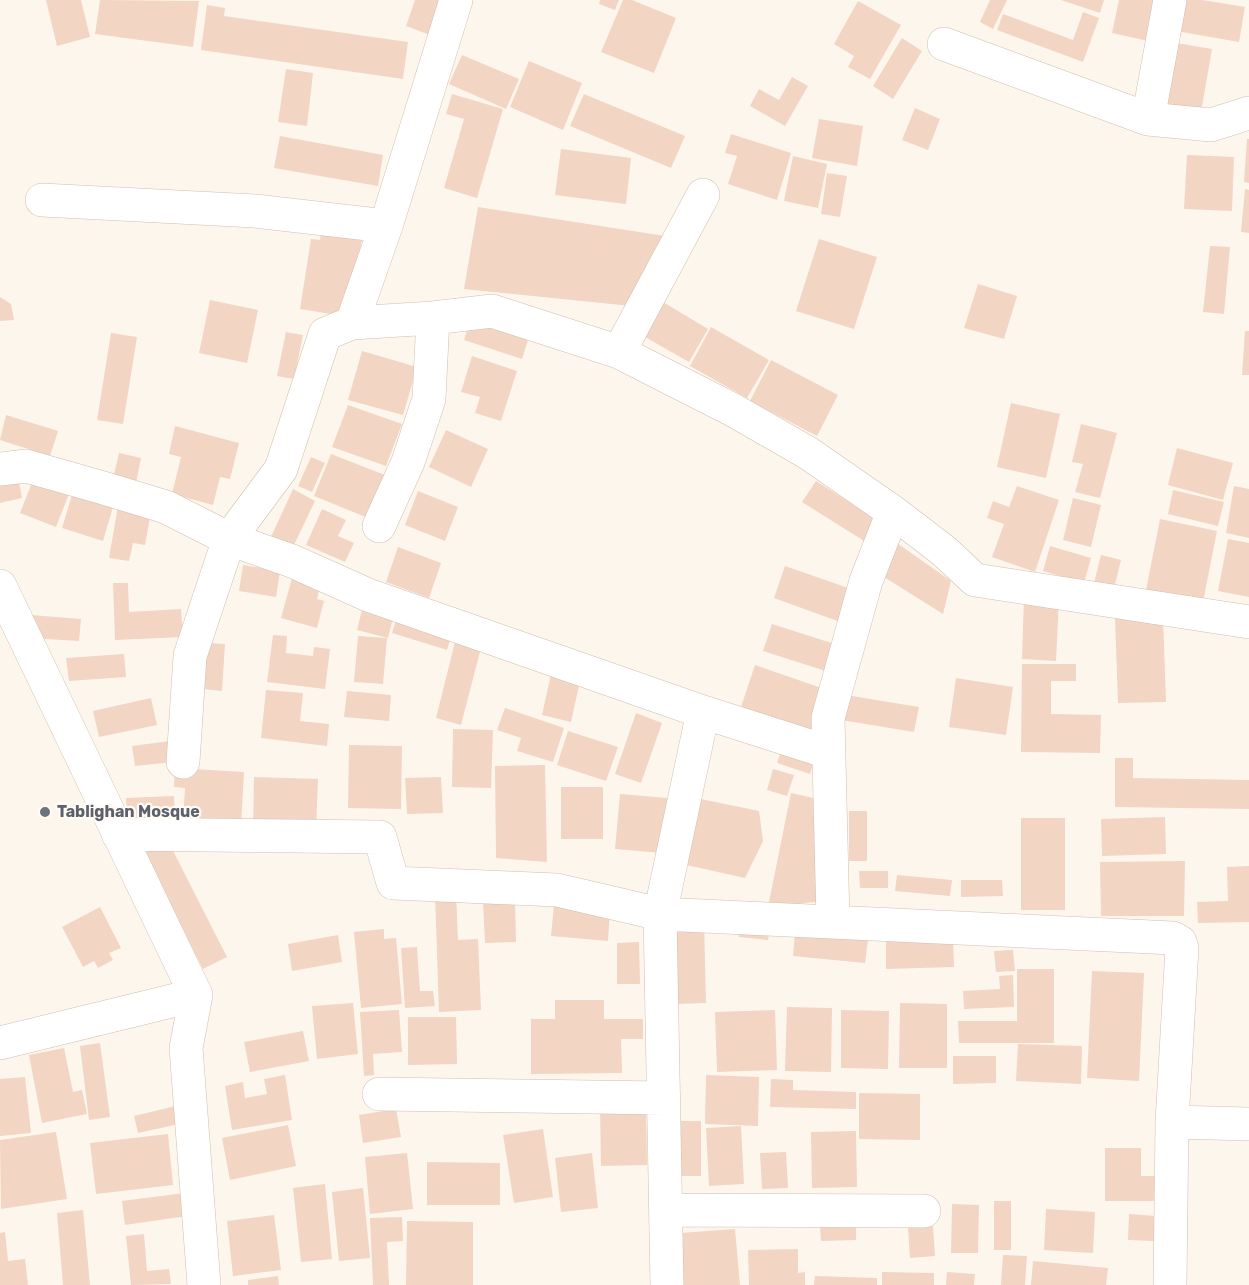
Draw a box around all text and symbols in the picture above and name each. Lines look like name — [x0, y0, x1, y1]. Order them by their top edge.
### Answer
place label: Tablighan Mosque — [57, 802, 200, 822]
marker: Tablighan Mosque — [38, 805, 52, 819]

